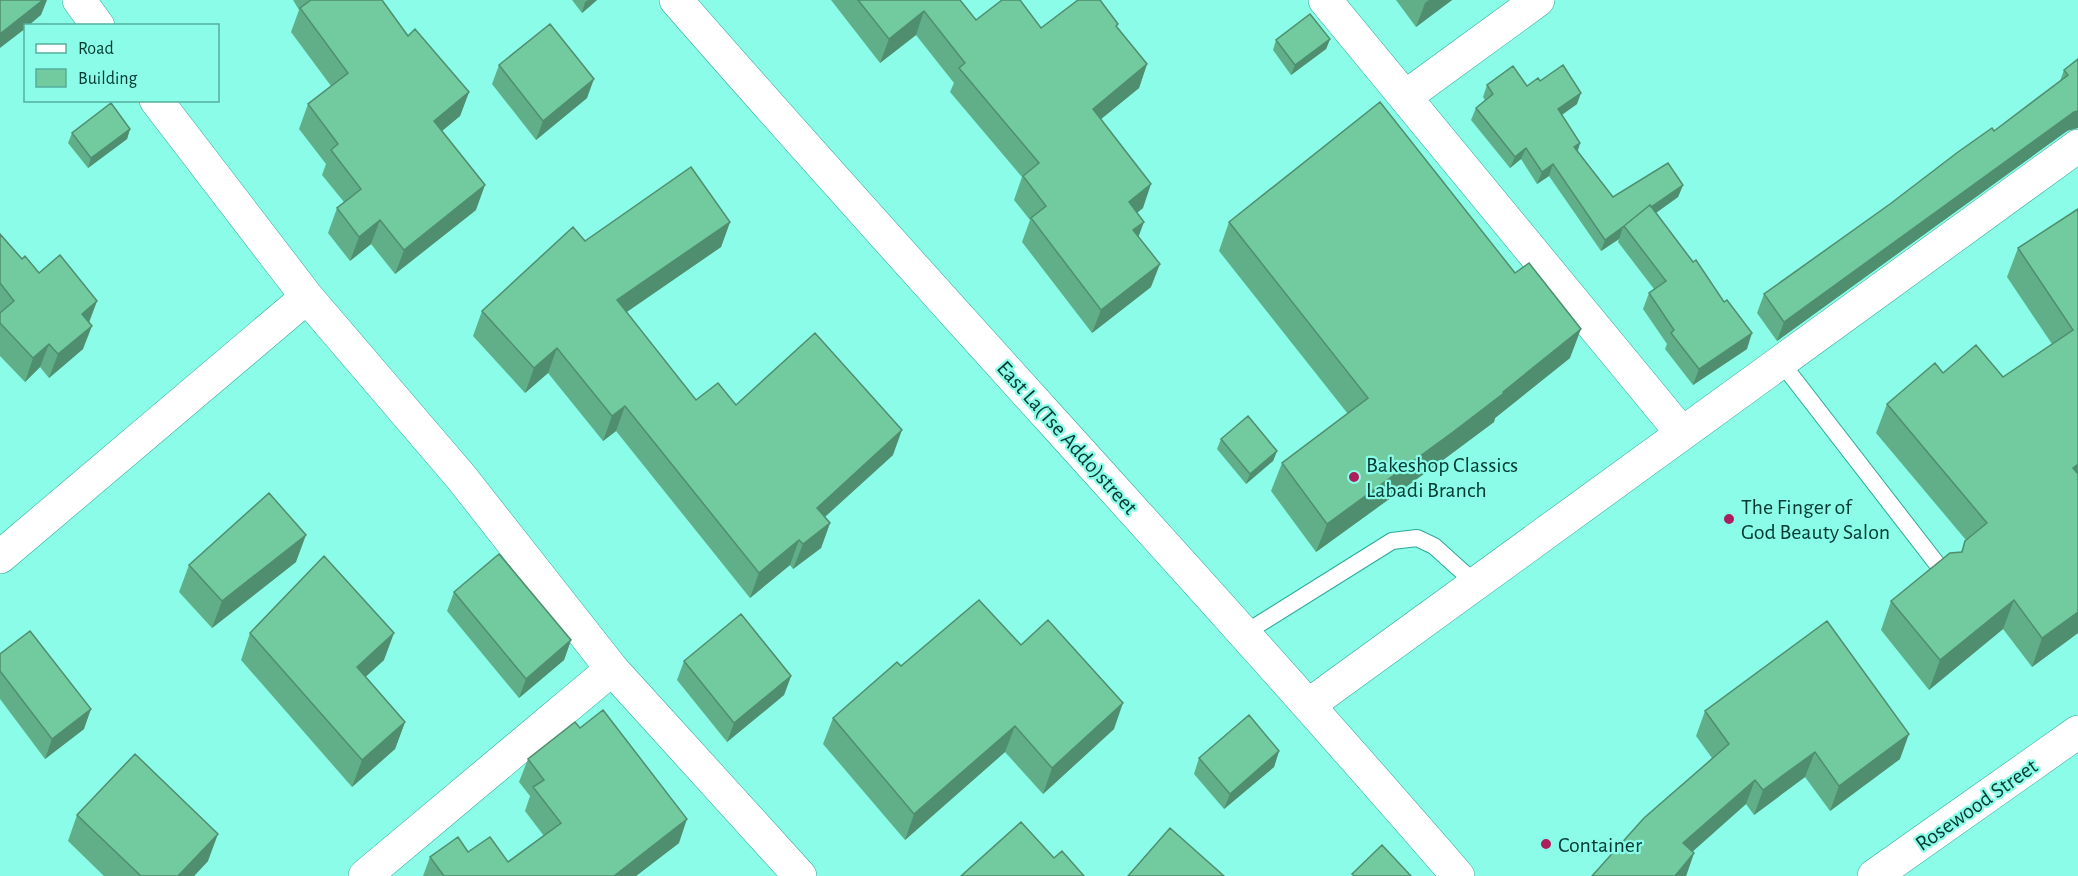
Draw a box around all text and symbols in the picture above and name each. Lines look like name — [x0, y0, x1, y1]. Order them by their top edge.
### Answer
legend — [24, 24, 219, 102]
text: Road — [78, 40, 114, 58]
text: Building — [78, 70, 138, 88]
street label: East La(Tse Addo)street — [993, 357, 1142, 519]
place label: Bakeshop Classics Labadi Branch — [1366, 454, 1518, 501]
marker: Bakeshop Classics Labadi Branch — [1347, 470, 1361, 484]
place label: The Finger of God Beauty Salon — [1741, 496, 1890, 543]
marker: The Finger of God Beauty Salon — [1722, 512, 1736, 526]
street label: Rosewood Street — [1912, 755, 2042, 855]
place label: Container — [1558, 834, 1642, 856]
marker: Container — [1539, 837, 1553, 851]

